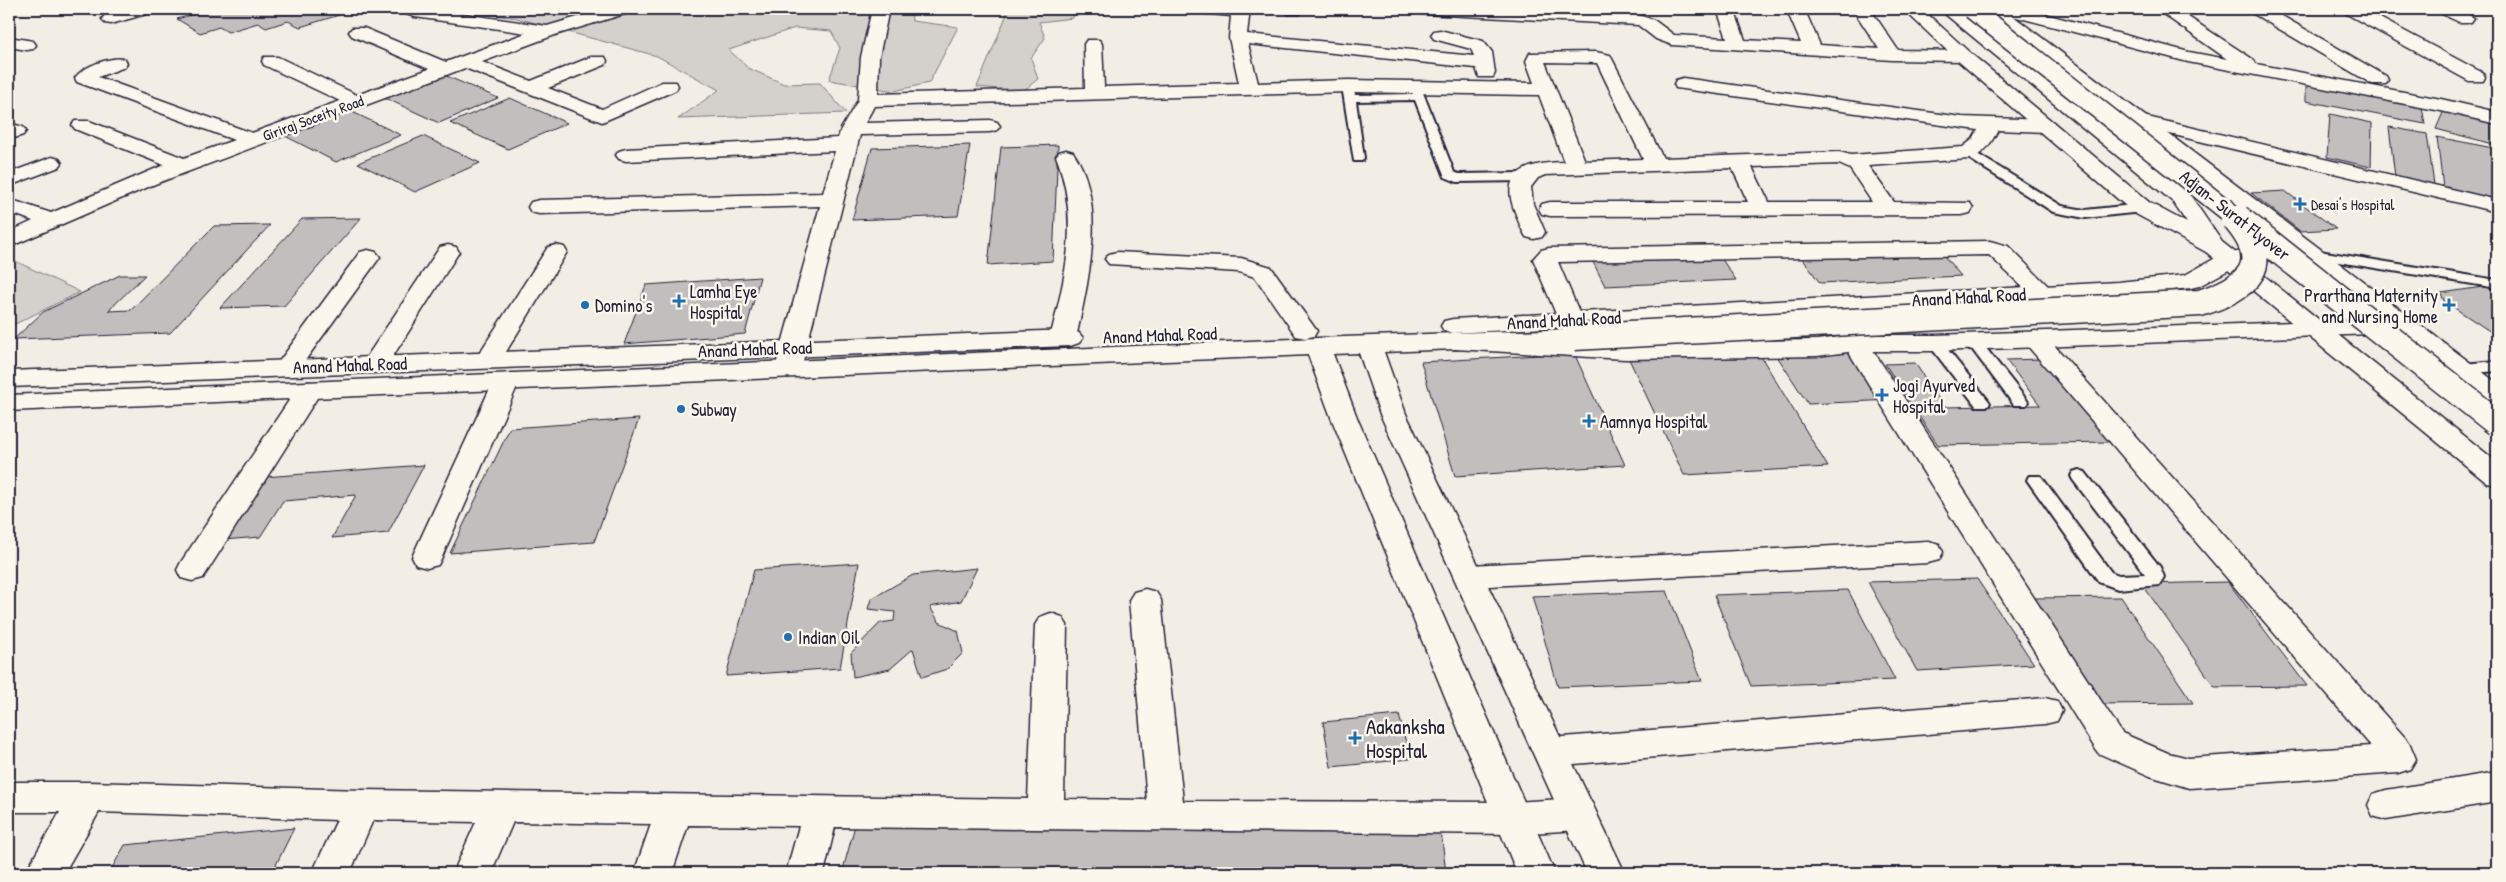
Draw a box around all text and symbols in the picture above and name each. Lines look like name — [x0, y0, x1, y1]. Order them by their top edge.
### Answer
street label: Giriraj Soceity Road — [260, 90, 367, 146]
street label: Adjan- Surat Flyover — [2174, 164, 2296, 266]
place label: Desai's Hospital — [2311, 194, 2394, 215]
marker: Desai's Hospital — [2293, 197, 2307, 211]
place label: Lamha Eye Hospital — [690, 279, 757, 325]
street label: Anand Mahal Road — [1911, 282, 2027, 312]
place label: Prarthana Maternity and Nursing Home — [2304, 283, 2438, 329]
place label: Domino's — [595, 293, 652, 318]
marker: Lamha Eye Hospital — [672, 294, 686, 308]
marker: Prarthana Maternity and Nursing Home — [2442, 298, 2456, 312]
marker: Domino's — [579, 299, 591, 311]
street label: Anand Mahal Road — [1506, 305, 1622, 335]
street label: Anand Mahal Road — [1103, 321, 1217, 349]
street label: Anand Mahal Road — [698, 335, 812, 363]
street label: Anand Mahal Road — [293, 351, 407, 379]
place label: Jogi Ayurved Hospital — [1893, 373, 1975, 419]
marker: Jogi Ayurved Hospital — [1875, 388, 1889, 402]
place label: Subway — [691, 397, 737, 422]
marker: Subway — [675, 403, 687, 415]
place label: Aamnya Hospital — [1600, 409, 1708, 434]
marker: Aamnya Hospital — [1582, 414, 1596, 428]
place label: Indian Oil — [798, 625, 860, 650]
marker: Indian Oil — [782, 631, 794, 643]
place label: Aakanksha Hospital — [1366, 712, 1445, 765]
marker: Aakanksha Hospital — [1348, 731, 1362, 745]

